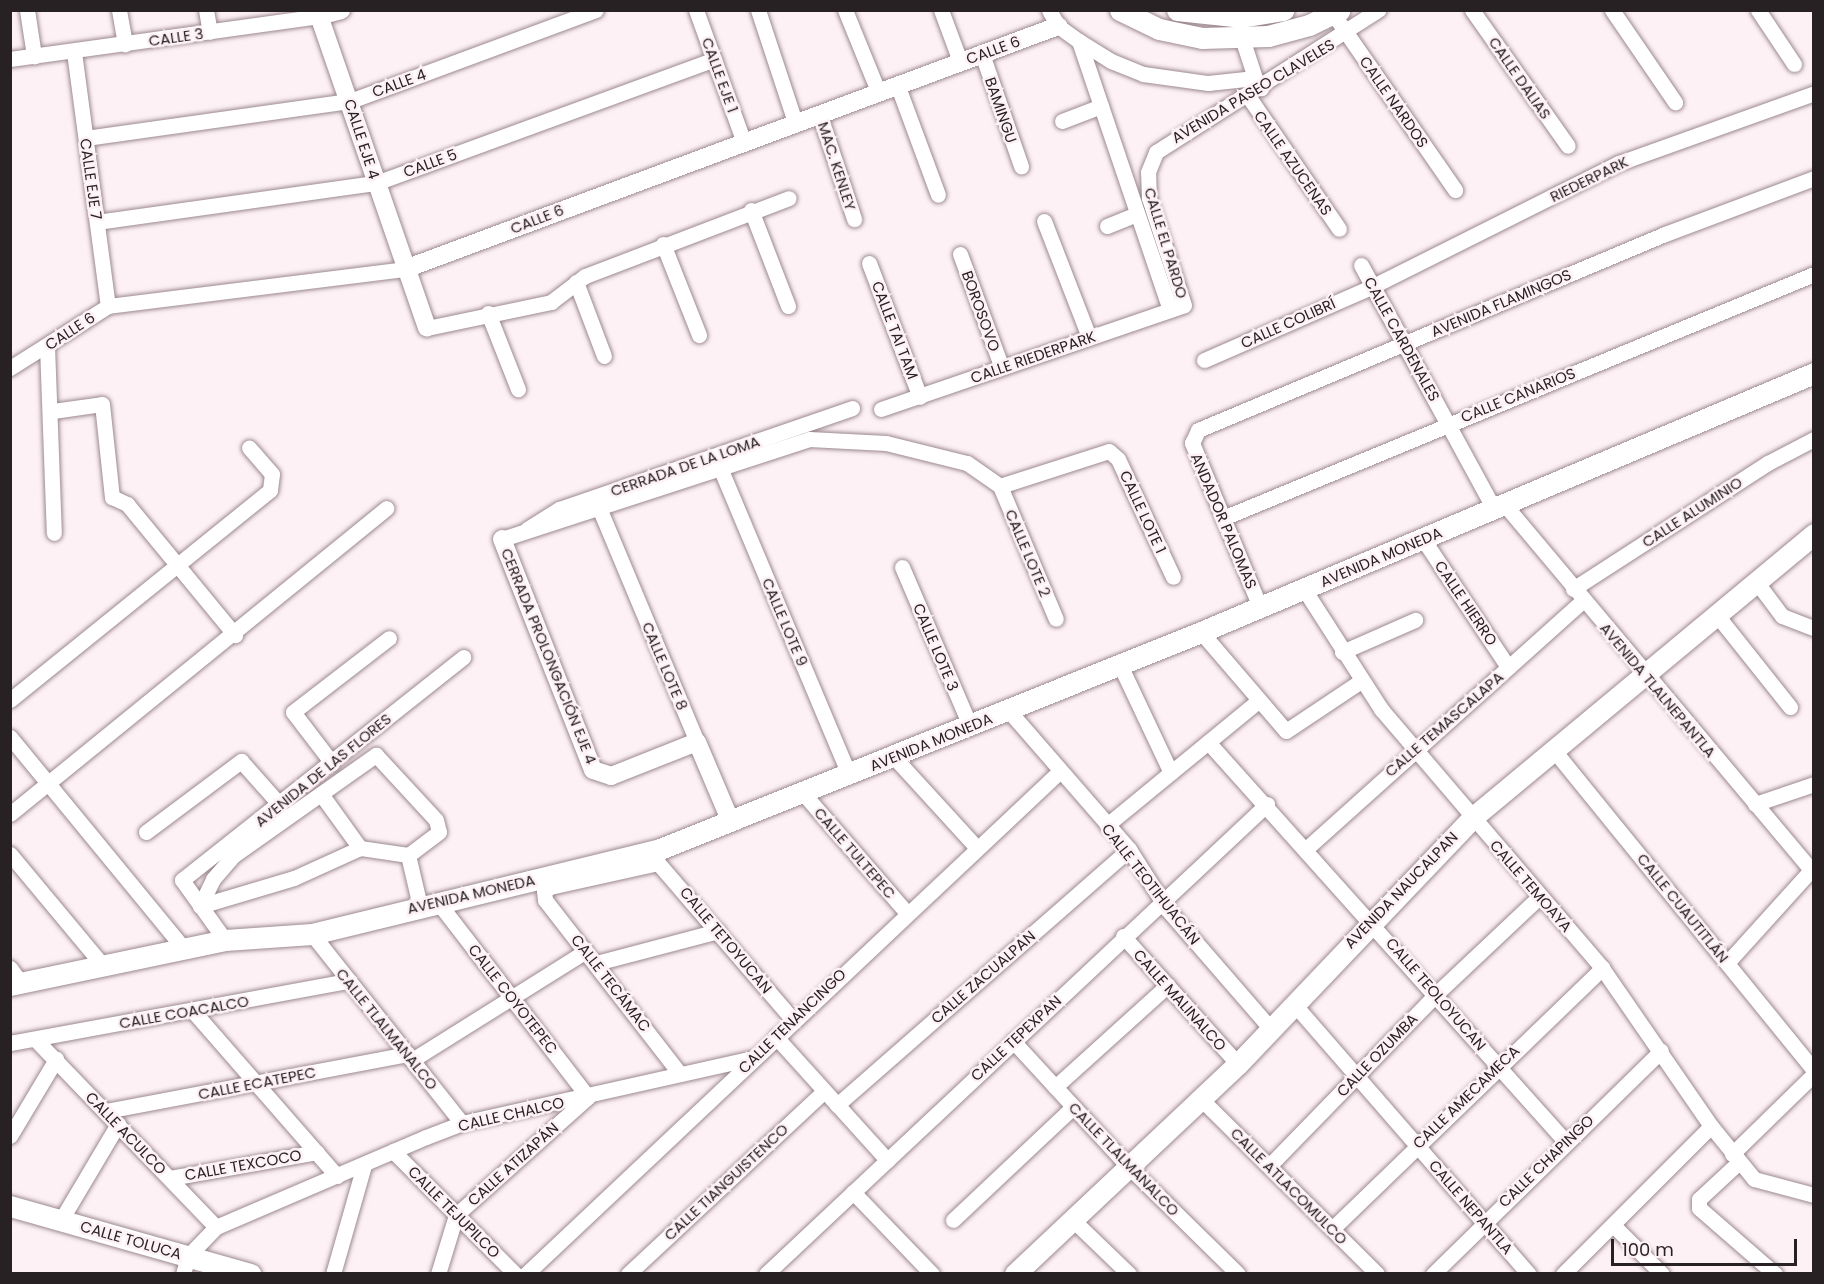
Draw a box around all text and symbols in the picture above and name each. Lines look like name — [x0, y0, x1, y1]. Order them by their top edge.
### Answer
street label: CALLE 3 — [147, 24, 205, 50]
street label: CALLE 6 — [964, 32, 1022, 68]
street label: CALLE DALIAS — [1485, 33, 1555, 123]
street label: CALLE EJE 1 — [698, 35, 742, 115]
street label: AVENIDA PASEO CLAVELES — [1168, 35, 1338, 147]
street label: CALLE NARDOS — [1356, 53, 1432, 151]
street label: CALLE 4 — [370, 65, 428, 101]
street label: BAMINGU — [981, 75, 1021, 145]
street label: CALLE EJE 4 — [341, 97, 383, 181]
street label: CALLE AZUCENAS — [1250, 107, 1336, 219]
street label: MAC. KENLEY — [814, 120, 860, 212]
street label: CALLE EJE 7 — [76, 137, 106, 221]
street label: CALLE 5 — [401, 145, 459, 181]
street label: RIEDERPARK — [1547, 152, 1631, 206]
street label: CALLE EL PARDO — [1141, 185, 1191, 301]
street label: CALLE 6 — [508, 201, 566, 237]
street label: AVENIDA FLAMINGOS — [1428, 265, 1574, 341]
street label: BOROSOVO — [958, 268, 1004, 354]
street label: CALLE CARDENALES — [1360, 274, 1444, 404]
street label: CALLE TAI TAM — [868, 279, 922, 381]
street label: CALLE COLIBRÍ — [1238, 294, 1338, 352]
street label: CALLE 6 — [42, 308, 98, 354]
street label: CALLE RIEDERPARK — [968, 327, 1098, 387]
street label: CALLE CANARIOS — [1458, 364, 1578, 426]
street label: CERRADA DE LA LOMA — [608, 432, 762, 500]
street label: ANDADOR PALOMAS — [1187, 450, 1261, 592]
street label: CALLE LOTE 1 — [1116, 468, 1170, 556]
street label: CALLE ALUMINIO — [1639, 473, 1745, 551]
street label: CALLE LOTE 2 — [1002, 507, 1054, 599]
street label: AVENIDA MONEDA — [1317, 523, 1445, 591]
street label: CERRADA PROLONGACIÓN EJE 4 — [497, 546, 601, 766]
street label: CALLE HIERRO — [1431, 557, 1501, 649]
street label: CALLE LOTE 9 — [758, 575, 812, 669]
street label: CALLE LOTE 3 — [909, 601, 963, 693]
street label: CALLE LOTE 8 — [638, 619, 692, 713]
street label: AVENIDA TLALNEPANTLA — [1596, 619, 1720, 761]
street label: CALLE TEMASCALAPA — [1381, 668, 1507, 780]
street label: AVENIDA DE LAS FLORES — [251, 709, 395, 831]
street label: AVENIDA MONEDA — [867, 709, 995, 775]
street label: CALLE TULTEPEC — [811, 804, 899, 902]
street label: CALLE TEOTIHUACÁN — [1098, 820, 1204, 948]
street label: AVENIDA NAUCALPAN — [1341, 828, 1461, 952]
street label: CALLE TEMOAYA — [1486, 836, 1576, 936]
street label: CALLE CUAUTITLÁN — [1633, 850, 1733, 966]
street label: AVENIDA MONEDA — [405, 871, 537, 917]
street label: CALLE TETOYUCAN — [676, 883, 776, 997]
street label: CALLE ZACUALPAN — [927, 927, 1039, 1027]
street label: CALLE TECÁMAC — [567, 931, 655, 1035]
street label: CALLE TEOLOYUCAN — [1382, 934, 1490, 1054]
street label: CALLE COYOTEPEC — [465, 941, 561, 1057]
street label: CALLE MALINALCO — [1130, 946, 1230, 1054]
street label: CALLE TLALMANALCO — [332, 965, 442, 1093]
street label: CALLE TENANCINGO — [734, 965, 850, 1077]
street label: CALLE TEPEXPAN — [967, 991, 1065, 1085]
street label: CALLE COACALCO — [118, 992, 250, 1032]
street label: CALLE OZUMBA — [1333, 1010, 1421, 1100]
street label: CALLE AMECAMECA — [1409, 1042, 1523, 1152]
street label: CALLE ECATEPEC — [197, 1063, 317, 1103]
street label: CALLE ACULCO — [82, 1088, 170, 1178]
street label: CALLE CHALCO — [456, 1093, 566, 1135]
street label: CALLE TLALMANALCO — [1065, 1098, 1183, 1220]
street label: CALLE CHAPINGO — [1495, 1111, 1597, 1211]
street label: CALLE ATIZAPÁN — [464, 1119, 562, 1209]
street label: CALLE TIANGUISTENCO — [660, 1120, 792, 1244]
street label: CALLE ATLACOMULCO — [1227, 1124, 1351, 1248]
street label: CALLE TEXCOCO — [183, 1146, 303, 1184]
street label: CALLE NEPANTLA — [1425, 1156, 1517, 1258]
street label: CALLE TEJUPILCO — [404, 1162, 504, 1262]
street label: CALLE TOLUCA — [78, 1217, 184, 1263]
scale bar — [1614, 1227, 1800, 1265]
text: 100 m — [1622, 1237, 1674, 1262]

